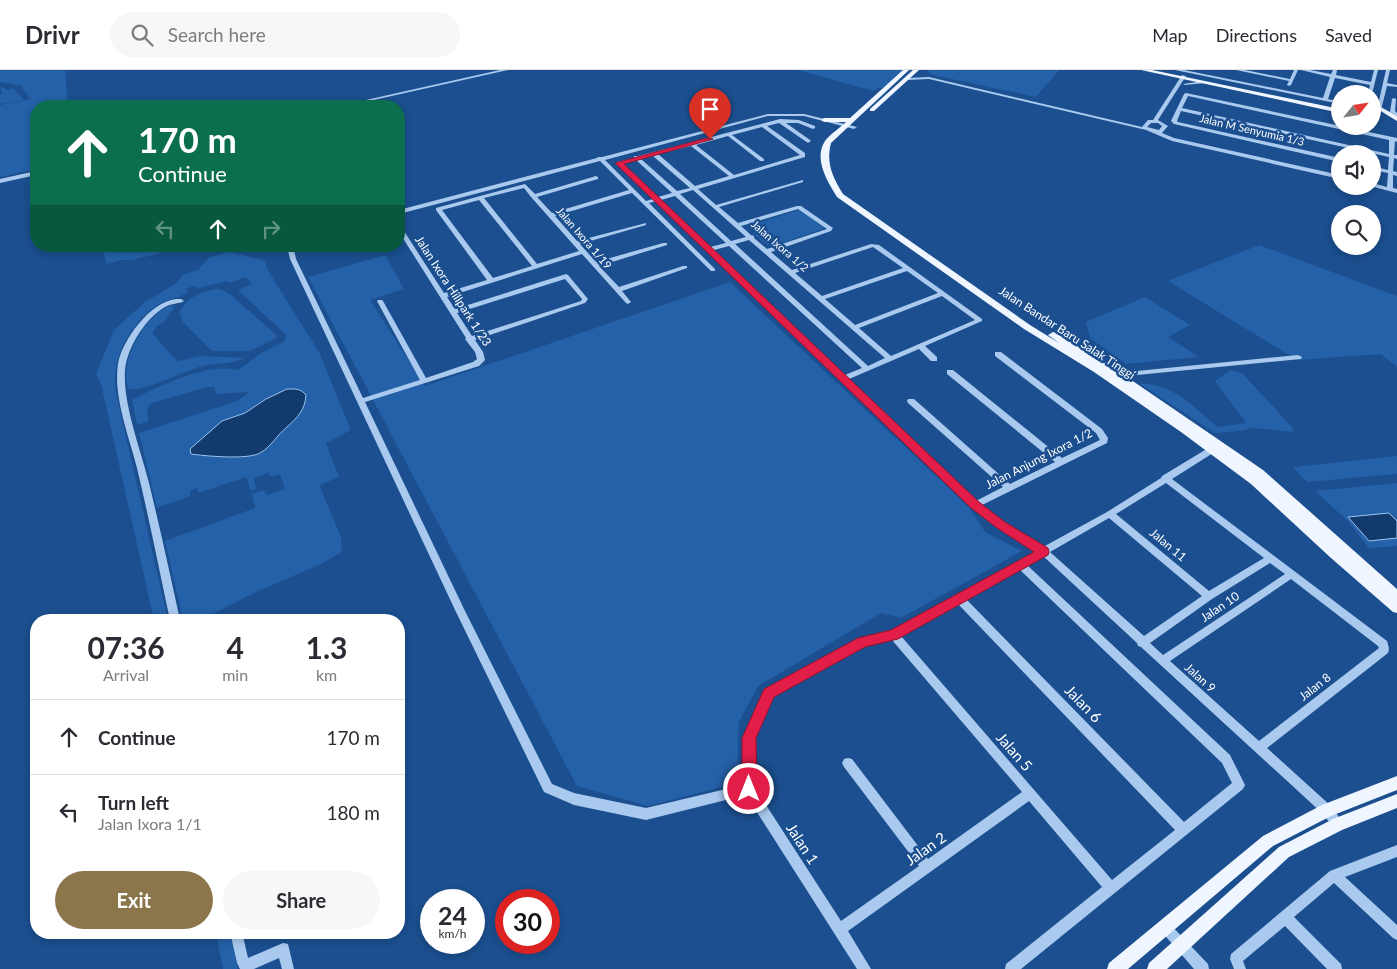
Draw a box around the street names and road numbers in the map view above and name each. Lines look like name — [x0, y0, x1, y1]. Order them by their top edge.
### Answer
street label: Jalan M Senyumia 1/3 — [1198, 111, 1306, 148]
street label: Jalan Ixora 1/19 — [554, 204, 615, 271]
street label: Jalan Ixora 1/2 — [749, 217, 812, 274]
street label: Jalan Ixora Hillpark 1/23 — [412, 233, 495, 349]
street label: Jalan Bandar Baru Salak Tinggi — [996, 283, 1138, 382]
street label: Jalan Anjung Ixora 1/2 — [983, 425, 1095, 492]
street label: Jalan 11 — [1147, 525, 1190, 564]
street label: Jalan 10 — [1198, 588, 1242, 625]
street label: Jalan 9 — [1182, 660, 1219, 695]
street label: Jalan 8 — [1296, 669, 1334, 704]
street label: Jalan 6 — [1061, 681, 1106, 726]
street label: Jalan 5 — [993, 728, 1036, 774]
street label: Jalan 1 — [783, 820, 823, 867]
street label: Jalan 2 — [902, 828, 949, 869]

